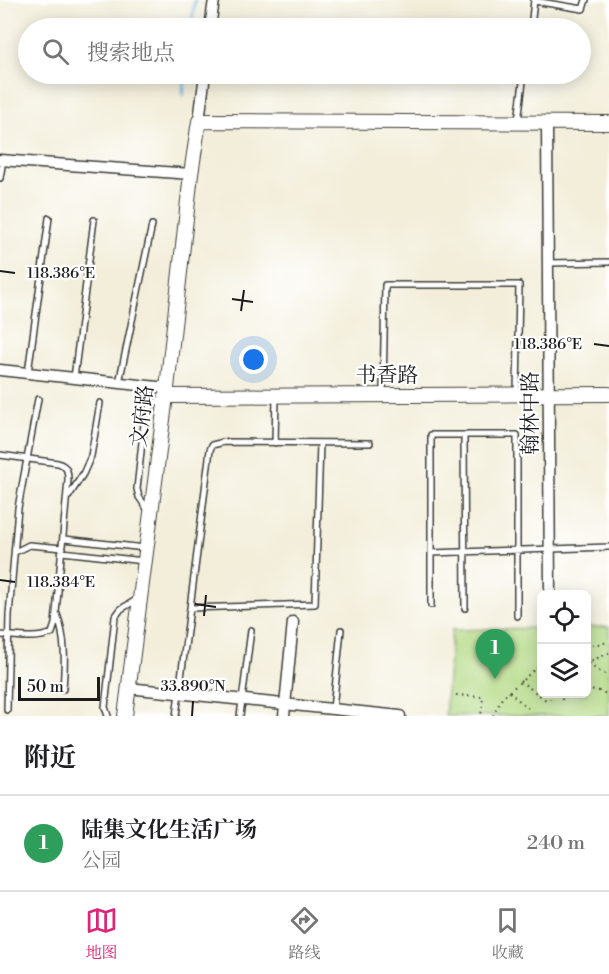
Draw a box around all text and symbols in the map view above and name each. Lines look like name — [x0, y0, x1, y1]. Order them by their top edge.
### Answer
search box — [18, 18, 591, 84]
icon: search — [39, 35, 72, 68]
text: 搜索地点 — [87, 40, 175, 67]
text: 118.386°E — [27, 264, 95, 283]
text: 118.386°E — [514, 335, 582, 354]
your location — [239, 345, 268, 374]
street label: 书香路 — [356, 363, 419, 389]
street label: 翰林中路 — [518, 371, 544, 455]
street label: 文府路 — [126, 383, 160, 449]
text: 118.384°E — [27, 573, 95, 592]
map controls — [537, 590, 591, 698]
button: locate — [537, 590, 591, 644]
pin: 1 — [476, 630, 514, 679]
button: layers — [537, 644, 591, 698]
scale bar — [18, 674, 100, 702]
text: 50 m — [27, 677, 64, 697]
text: 33.890°N — [161, 677, 225, 696]
text: 附近 — [24, 742, 76, 774]
text: 陆集文化生活广场 — [81, 817, 257, 844]
text: 1 — [39, 831, 48, 856]
text: 240 m — [527, 831, 585, 856]
text: 公园 — [81, 849, 121, 874]
tab: 地图 — [85, 904, 118, 963]
tab: 路线 — [288, 904, 321, 963]
tab: 收藏 — [491, 904, 524, 963]

